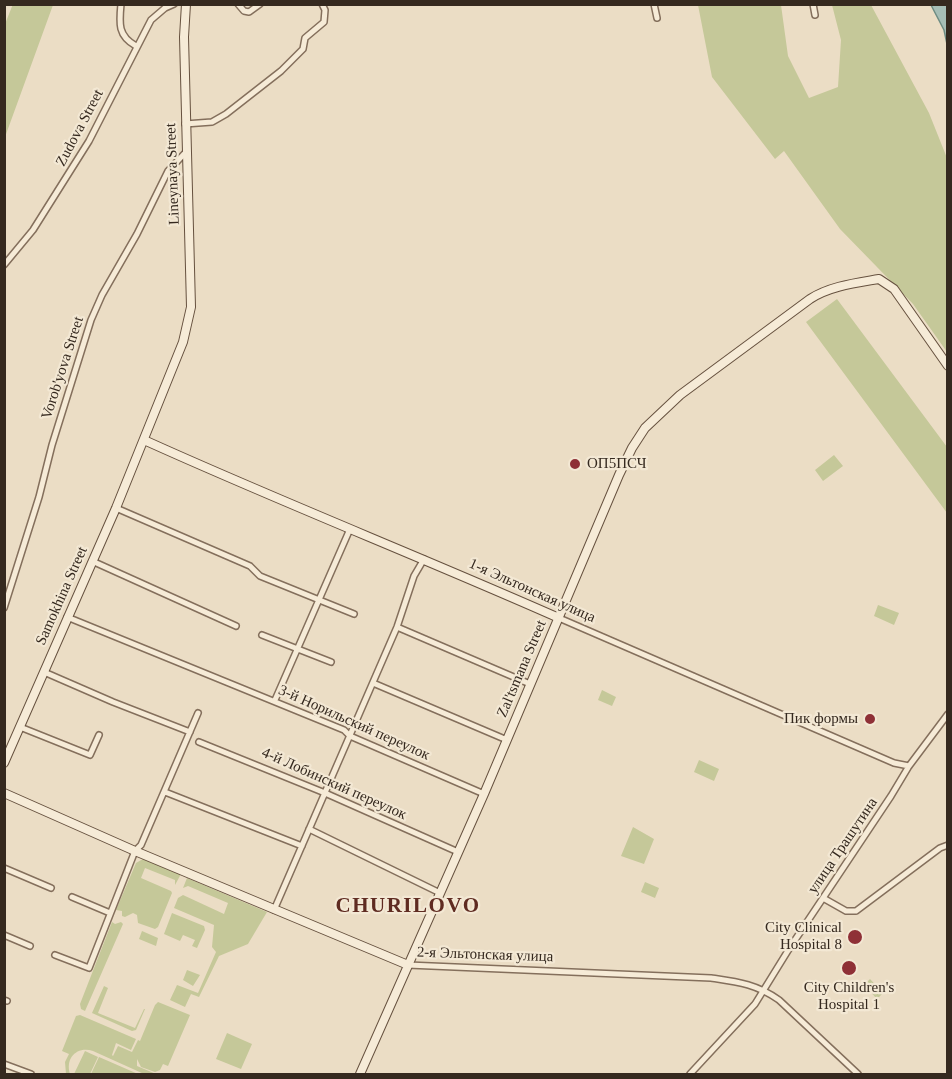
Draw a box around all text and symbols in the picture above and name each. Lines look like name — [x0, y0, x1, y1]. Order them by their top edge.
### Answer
street label: Zudova Street — [52, 86, 108, 170]
street label: Lineynaya Street — [162, 123, 184, 225]
street label: Vorob'yova Street — [38, 314, 88, 422]
place label: ОП5ПСЧ — [587, 455, 646, 473]
marker: ОП5ПСЧ — [568, 457, 582, 471]
street label: Samokhina Street — [32, 544, 92, 648]
street label: 1-я Эльтонская улица — [466, 555, 598, 627]
street label: Zal'tsmana Street — [493, 618, 551, 720]
street label: 3-й Норильский переулок — [276, 681, 432, 765]
place label: Пик формы — [784, 710, 858, 728]
marker: Пик формы — [863, 712, 877, 726]
street label: 4-й Лобинский переулок — [259, 744, 409, 824]
street label: улица Трашутина — [804, 795, 882, 897]
district label: CHURILOVO — [336, 894, 480, 920]
place label: City Clinical Hospital 8 — [765, 919, 842, 954]
marker: City Clinical Hospital 8 — [846, 928, 864, 946]
street label: 2-я Эльтонская улица — [416, 944, 554, 966]
marker: City Children's Hospital 1 — [840, 959, 858, 977]
place label: City Children's Hospital 1 — [804, 979, 894, 1014]

